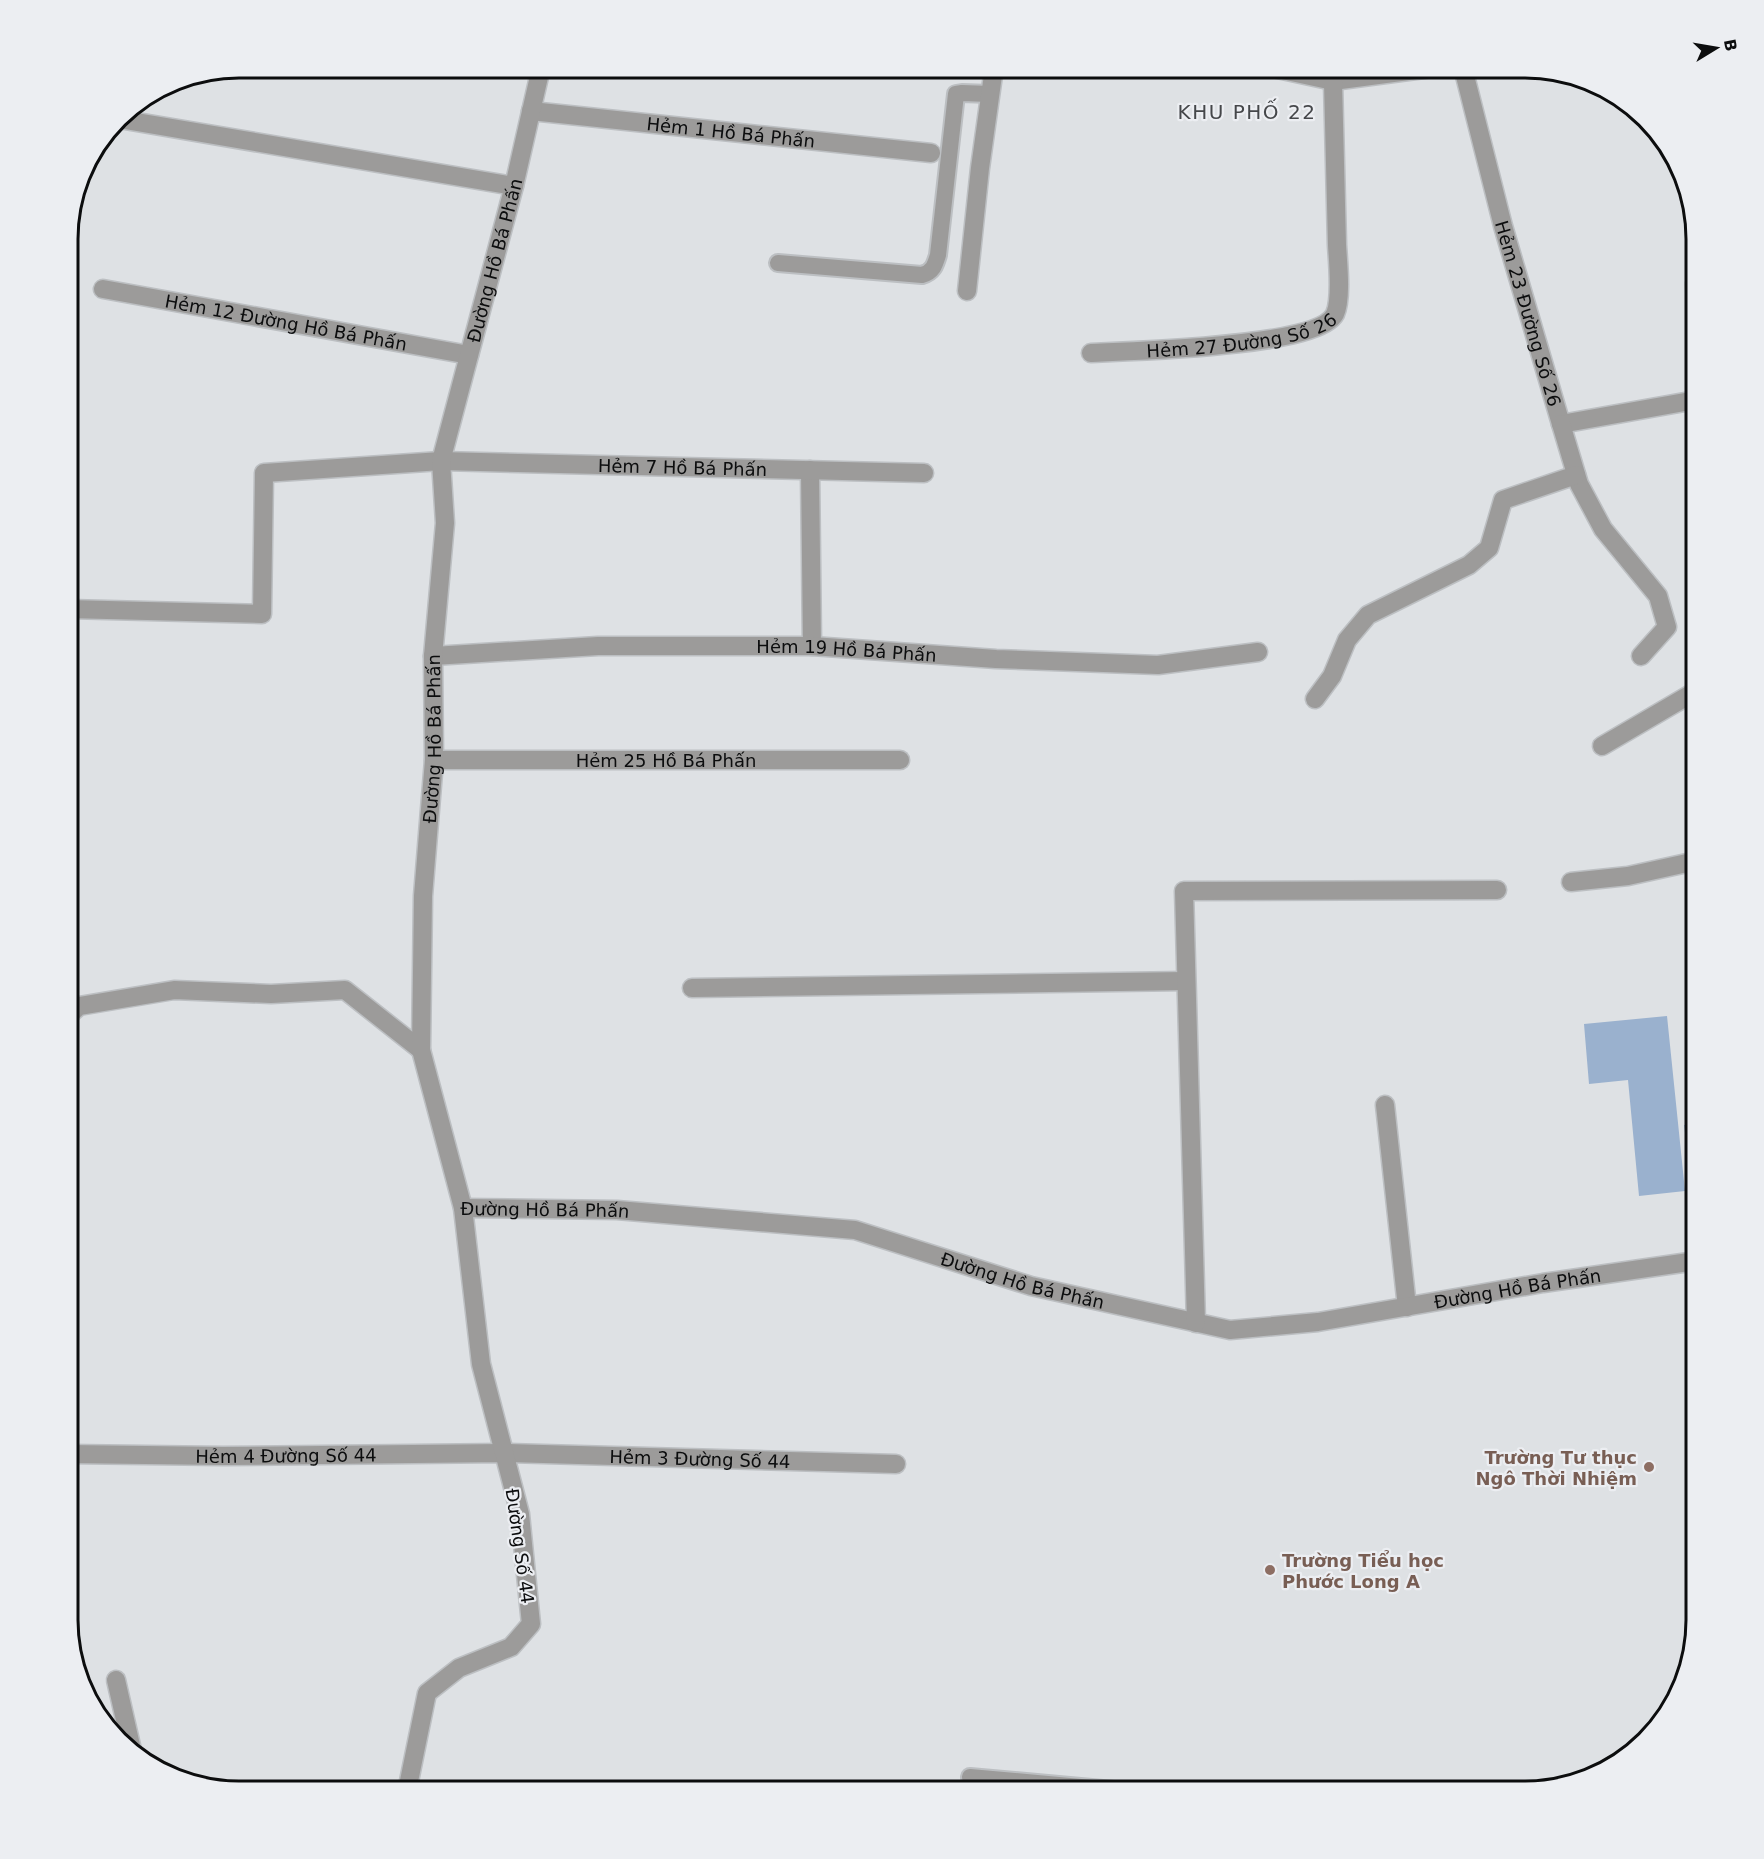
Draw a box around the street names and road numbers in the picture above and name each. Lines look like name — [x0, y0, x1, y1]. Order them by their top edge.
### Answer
street label: Hẻm 1 Hồ Bá Phấn — [646, 113, 816, 151]
street label: Đường Hồ Bá Phấn — [462, 176, 526, 345]
street label: Hẻm 23 Đường Số 26 — [1491, 218, 1566, 409]
street label: Hẻm 12 Đường Hồ Bá Phấn — [163, 290, 409, 354]
street label: Hẻm 27 Đường Số 26 — [1146, 308, 1341, 361]
street label: Hẻm 7 Hồ Bá Phấn — [598, 454, 767, 480]
street label: Hẻm 19 Hồ Bá Phấn — [756, 636, 937, 665]
street label: Đường Hồ Bá Phấn — [418, 654, 445, 824]
street label: Hẻm 25 Hồ Bá Phấn — [576, 750, 756, 771]
street label: Đường Hồ Bá Phấn — [460, 1197, 630, 1222]
street label: Đường Hồ Bá Phấn — [938, 1247, 1107, 1312]
street label: Đường Hồ Bá Phấn — [1432, 1264, 1602, 1312]
street label: Hẻm 4 Đường Số 44 — [195, 1444, 377, 1467]
street label: Hẻm 3 Đường Số 44 — [609, 1445, 791, 1472]
street label: Đường Số 44 — [502, 1487, 538, 1605]

